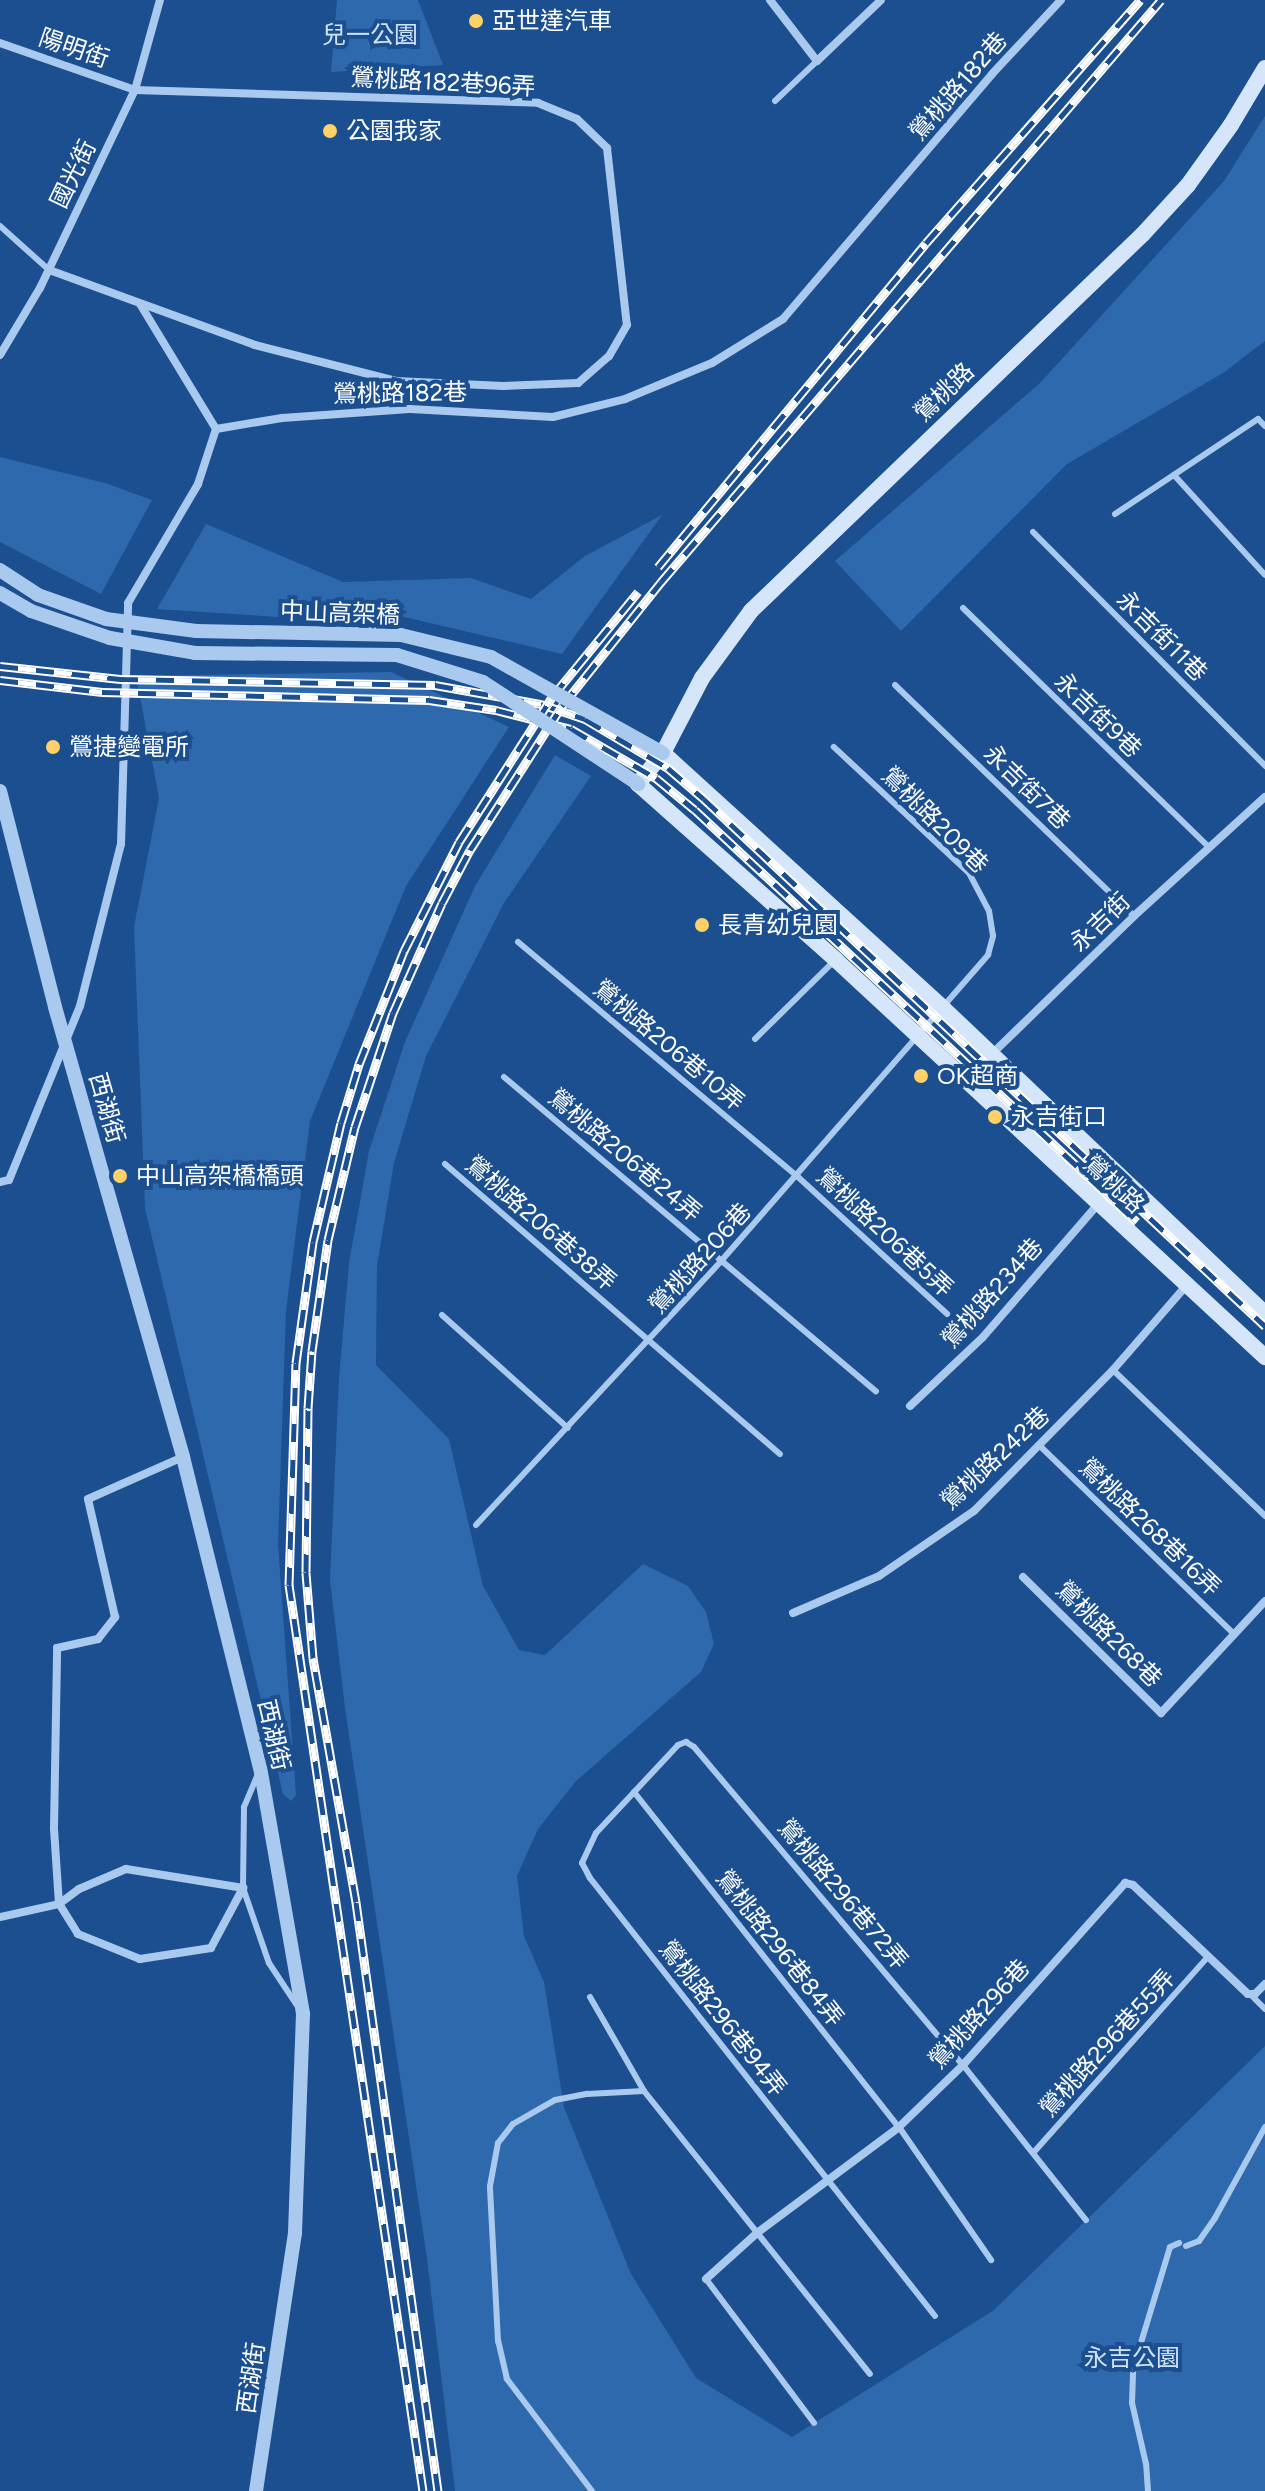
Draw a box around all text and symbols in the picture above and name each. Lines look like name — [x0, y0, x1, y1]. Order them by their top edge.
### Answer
place label: 亞世達汽車 — [492, 7, 612, 35]
marker: 亞世達汽車 — [467, 12, 485, 30]
park label: 兒一公園 — [322, 21, 418, 49]
street label: 陽明街 — [35, 23, 113, 73]
street label: 鶯桃路182巷 — [903, 26, 1013, 146]
street label: 鶯桃路182巷96弄 — [350, 63, 536, 101]
place label: 公園我家 — [346, 117, 442, 145]
marker: 公園我家 — [321, 122, 339, 140]
street label: 國光街 — [44, 135, 102, 213]
street label: 鶯桃路 — [908, 357, 980, 427]
street label: 鶯桃路182巷 — [333, 377, 467, 409]
street label: 永吉街11巷 — [1111, 585, 1213, 687]
street label: 中山高架橋 — [280, 597, 400, 629]
street label: 永吉街9巷 — [1049, 667, 1147, 763]
place label: 鶯捷變電所 — [69, 733, 189, 761]
marker: 鶯捷變電所 — [44, 738, 62, 756]
street label: 永吉街7巷 — [978, 739, 1076, 835]
street label: 鶯桃路209巷 — [876, 761, 994, 879]
street label: 永吉街 — [1064, 887, 1136, 957]
place label: 長青幼兒園 — [718, 911, 838, 939]
marker: 長青幼兒園 — [693, 916, 711, 934]
street label: 鶯桃路206巷10弄 — [588, 974, 750, 1116]
place label: OK超商 — [937, 1062, 1018, 1090]
marker: OK超商 — [912, 1067, 930, 1085]
street label: 西湖街 — [83, 1069, 131, 1147]
street label: 鶯桃路206巷24弄 — [543, 1083, 707, 1227]
place label: 永吉街口 — [1011, 1103, 1107, 1131]
marker: 永吉街口 — [986, 1108, 1004, 1126]
street label: 鶯桃路 — [1078, 1149, 1150, 1219]
street label: 鶯桃路206巷38弄 — [460, 1150, 622, 1296]
street label: 鶯桃路206巷5弄 — [811, 1161, 959, 1303]
place label: 中山高架橋橋頭 — [136, 1162, 304, 1190]
marker: 中山高架橋橋頭 — [111, 1167, 129, 1185]
street label: 鶯桃路206巷 — [643, 1197, 757, 1319]
street label: 鶯桃路234巷 — [935, 1232, 1049, 1354]
street label: 鶯桃路242巷 — [935, 1401, 1055, 1515]
street label: 鶯桃路268巷16弄 — [1073, 1452, 1227, 1602]
street label: 鶯桃路268巷 — [1050, 1575, 1168, 1693]
street label: 西湖街 — [252, 1697, 296, 1773]
street label: 鶯桃路296巷72弄 — [772, 1813, 914, 1975]
street label: 鶯桃路296巷84弄 — [710, 1864, 850, 2032]
street label: 鶯桃路296巷94弄 — [653, 1935, 793, 2101]
street label: 鶯桃路296巷 — [923, 1954, 1035, 2074]
street label: 鶯桃路296巷55弄 — [1033, 1963, 1181, 2123]
street label: 西湖街 — [232, 2340, 270, 2416]
park label: 永吉公園 — [1084, 2344, 1180, 2372]

